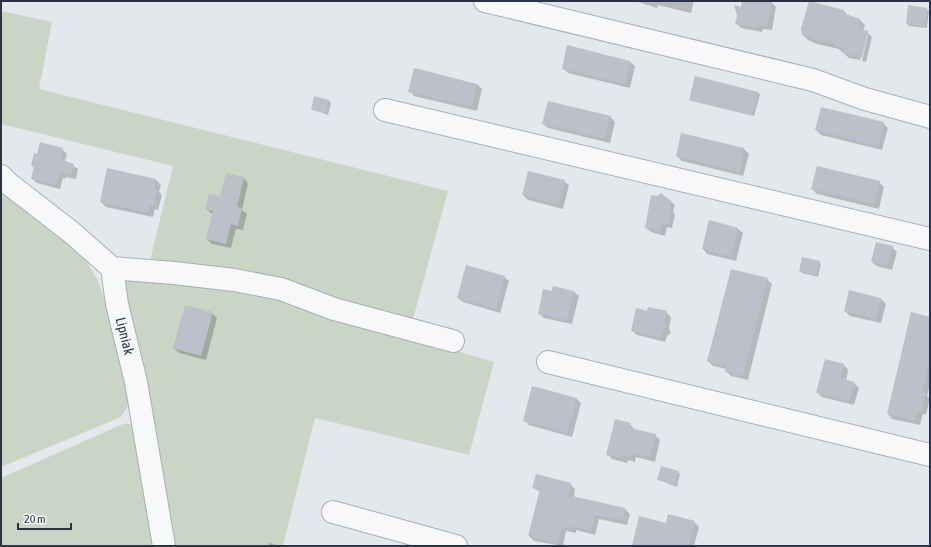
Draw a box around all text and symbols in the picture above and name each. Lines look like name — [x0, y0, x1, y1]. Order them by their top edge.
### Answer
street label: Lipniak — [113, 316, 137, 356]
scale bar — [18, 505, 71, 531]
text: 20 m — [24, 512, 46, 526]

